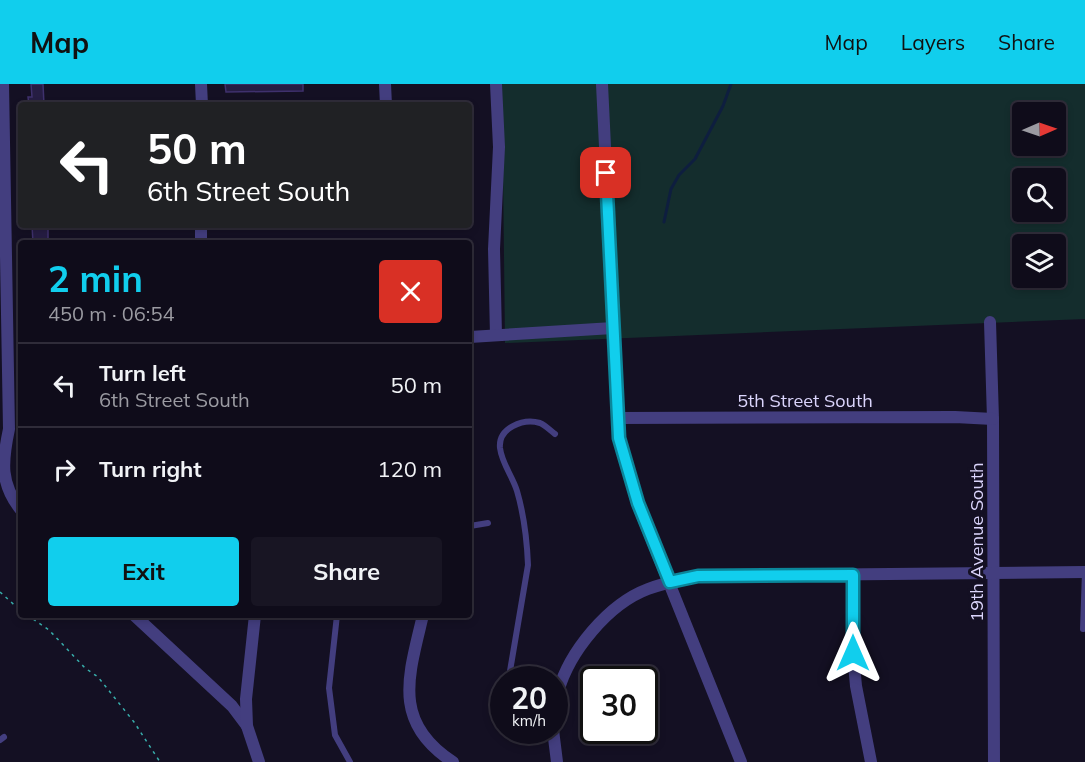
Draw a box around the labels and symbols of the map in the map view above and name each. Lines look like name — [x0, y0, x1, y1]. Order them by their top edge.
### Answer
north arrow — [1012, 102, 1066, 156]
pin — [580, 147, 631, 198]
street label: 5th Street South — [737, 389, 873, 412]
street label: 19th Avenue South — [965, 462, 988, 622]
position arrow — [821, 621, 885, 685]
speed limit sign: 30 — [580, 666, 658, 744]

